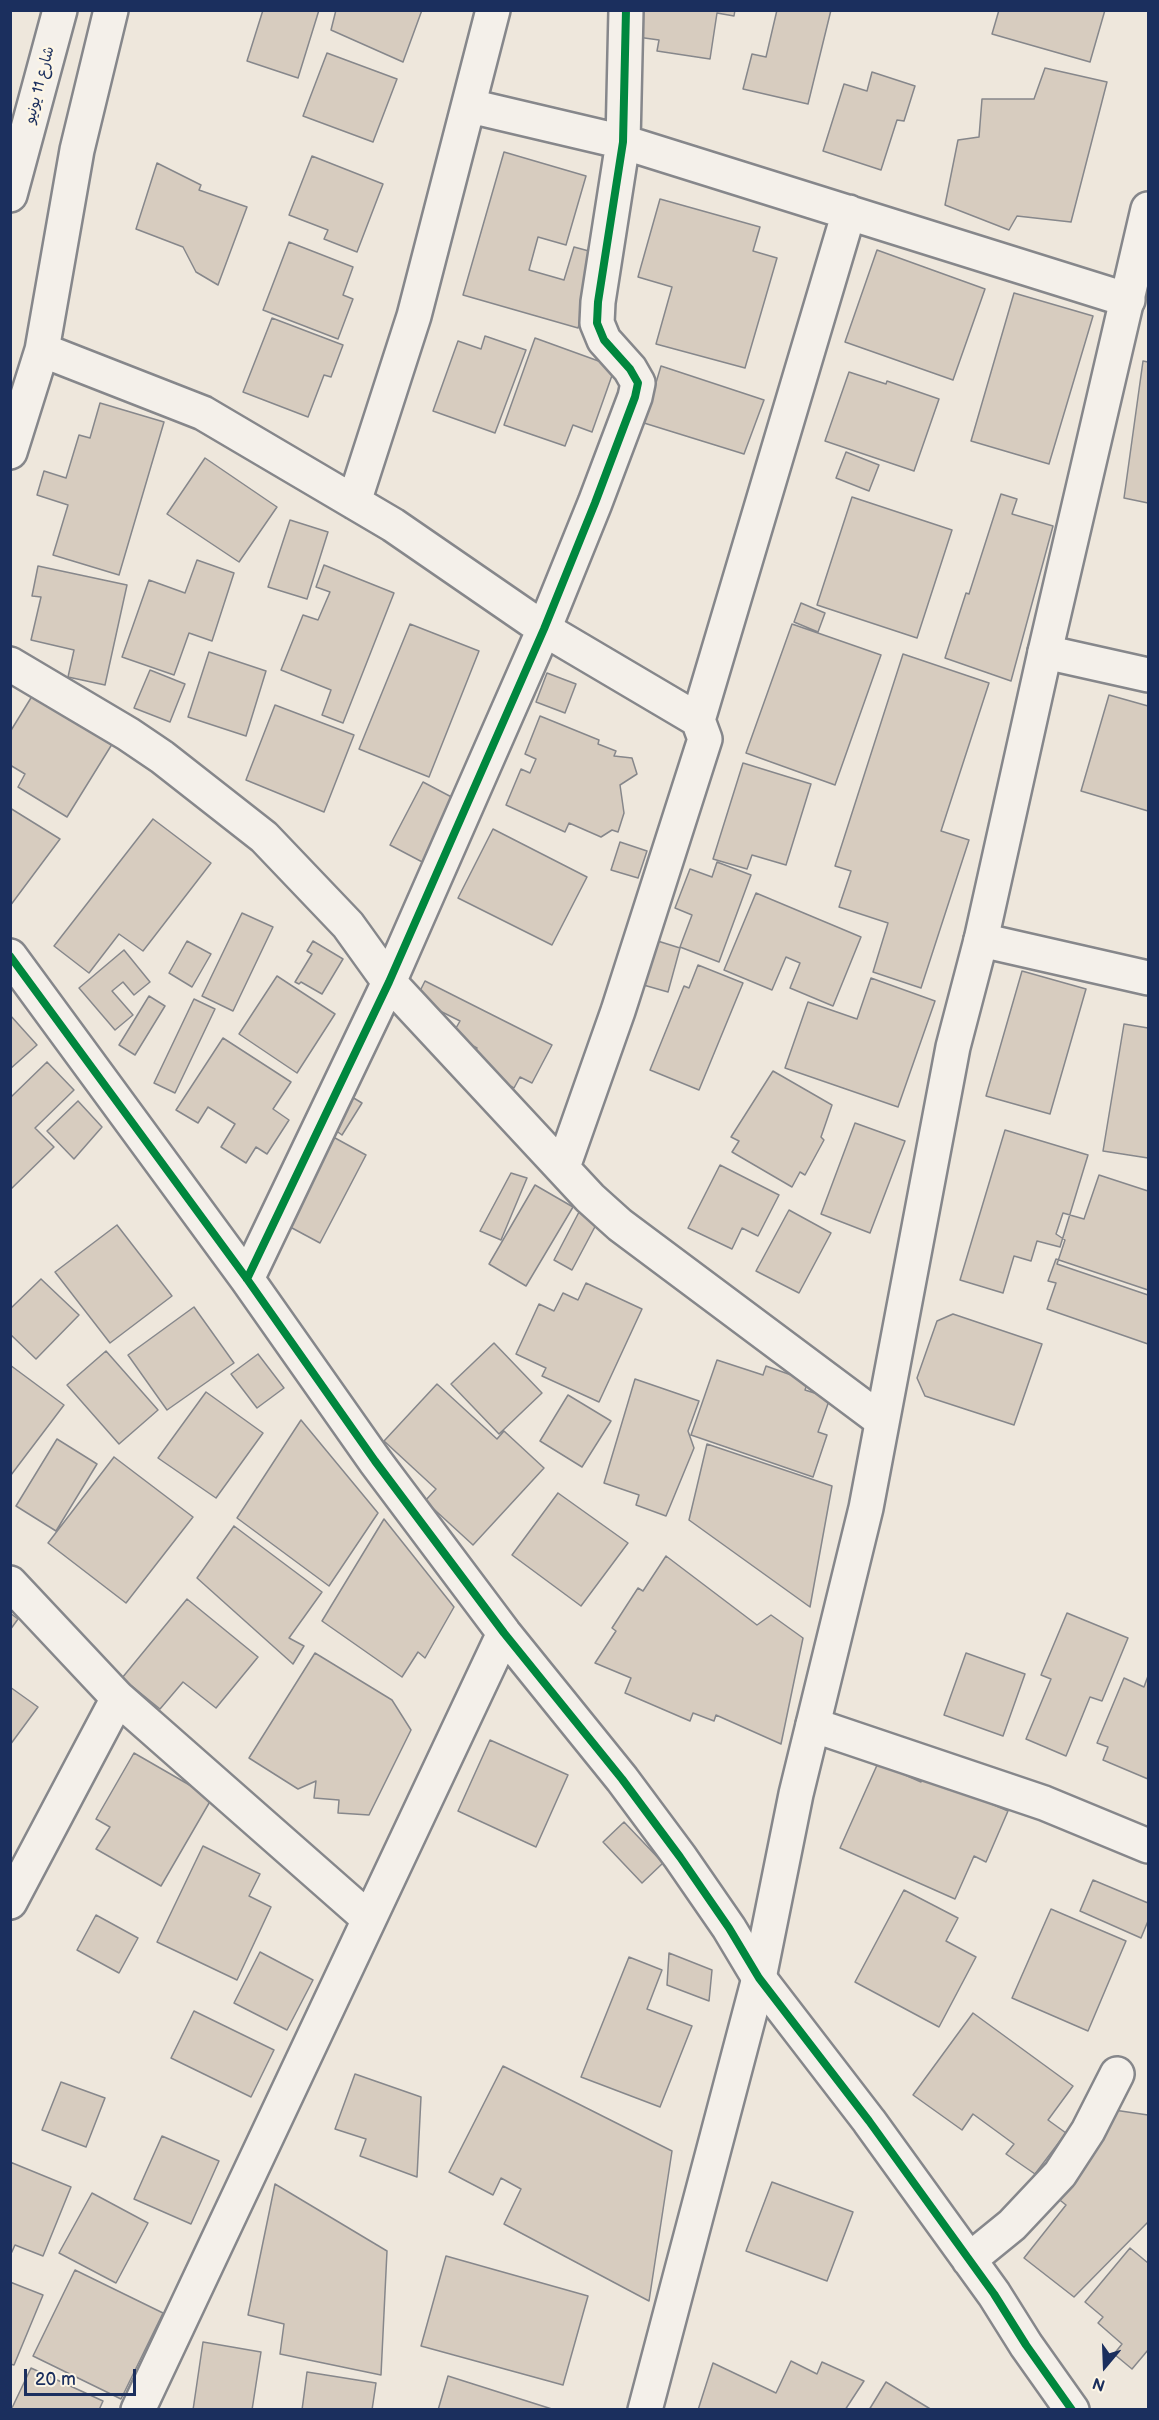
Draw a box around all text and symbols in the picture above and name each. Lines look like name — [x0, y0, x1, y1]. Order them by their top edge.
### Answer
street label: شارع 11 يونيو — [21, 44, 59, 126]
north arrow — [1075, 2336, 1135, 2396]
scale bar — [27, 2357, 140, 2395]
text: 20 m — [35, 2369, 76, 2390]
text: N — [1090, 2373, 1108, 2394]

